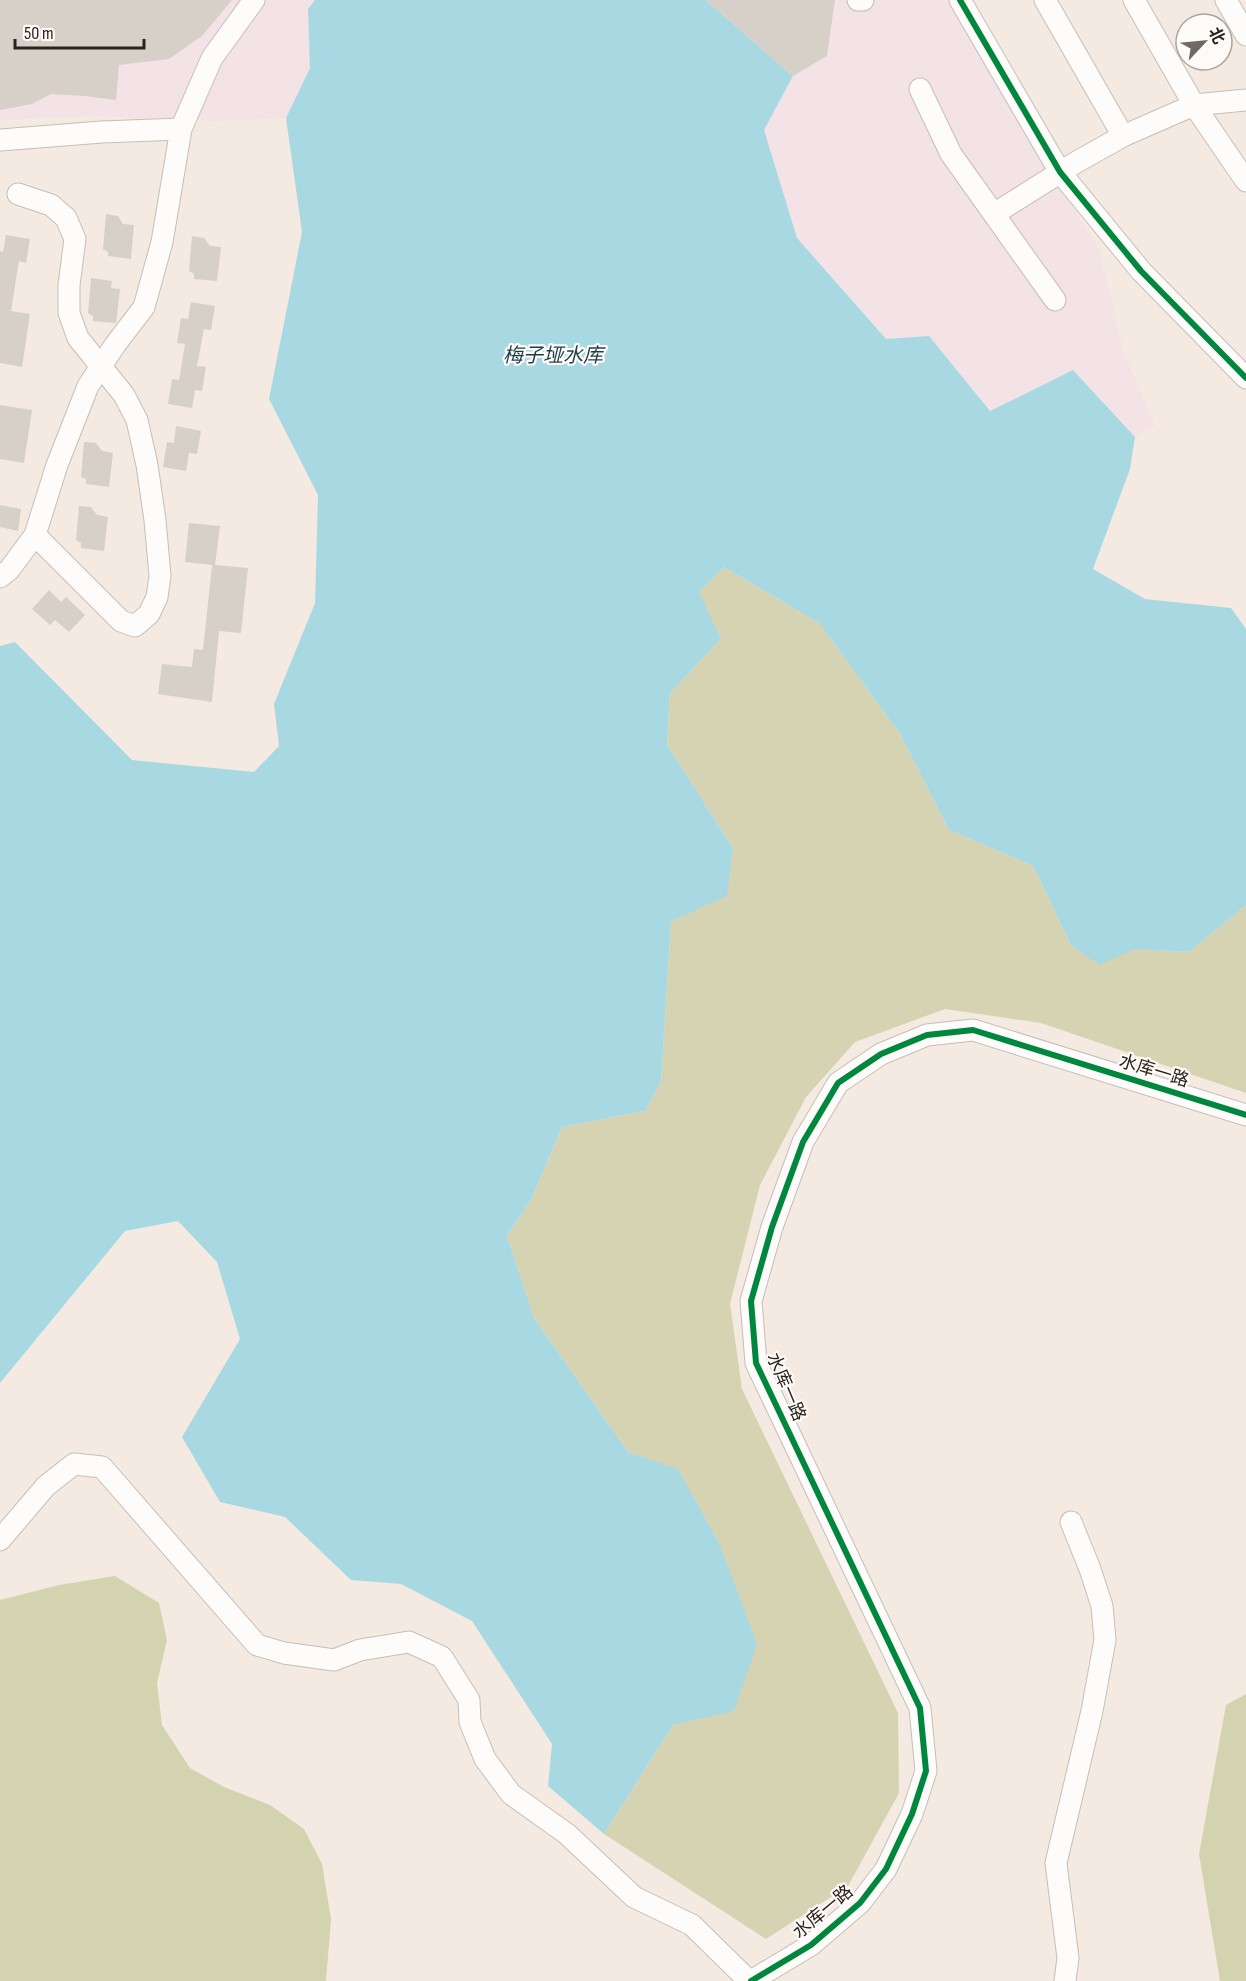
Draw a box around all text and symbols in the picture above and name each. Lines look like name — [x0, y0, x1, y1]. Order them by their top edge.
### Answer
scale bar — [15, 12, 144, 50]
north arrow — [1174, 12, 1234, 72]
text: 50 m — [24, 23, 54, 44]
text: 北 — [1204, 25, 1228, 47]
water label: 梅子垭水库 — [503, 344, 606, 368]
street label: 水库一路 — [1117, 1050, 1191, 1092]
street label: 水库一路 — [762, 1350, 810, 1424]
street label: 水库一路 — [789, 1881, 857, 1943]

